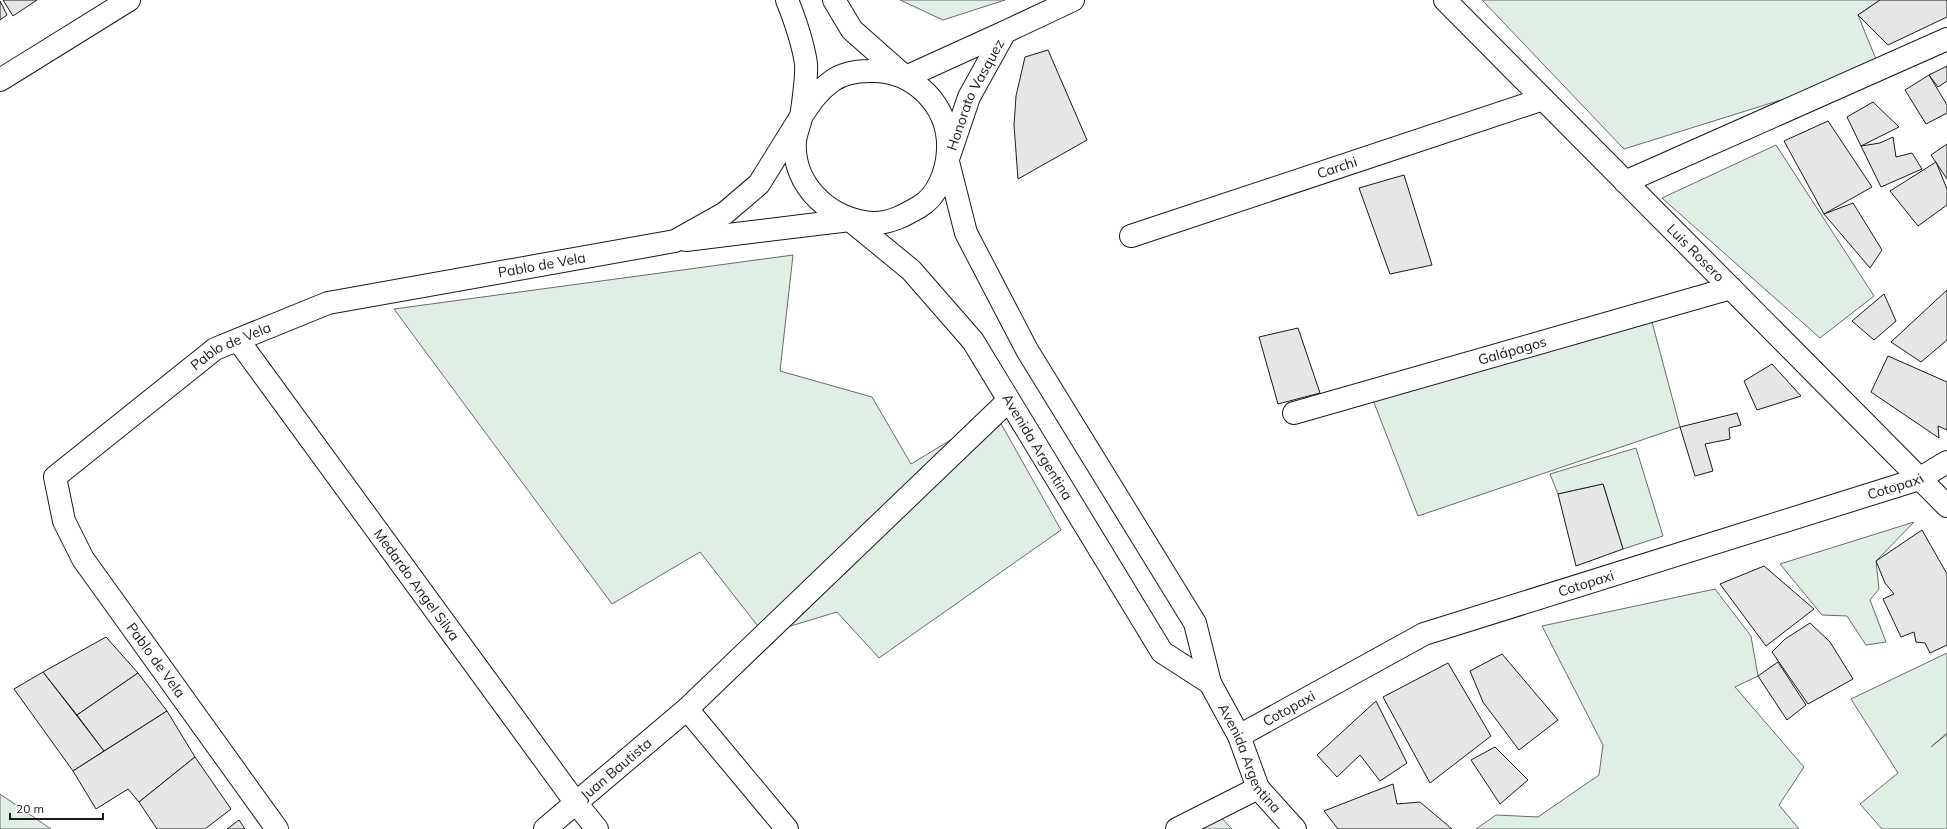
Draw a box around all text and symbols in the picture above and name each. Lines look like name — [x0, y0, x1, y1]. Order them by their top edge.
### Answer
street label: Honorato Vasquez — [943, 36, 1008, 153]
street label: Carchi — [1314, 152, 1359, 183]
street label: Luis Rosero — [1663, 220, 1728, 286]
street label: Pablo de Vela — [497, 248, 587, 281]
street label: Pablo de Vela — [187, 318, 274, 374]
street label: Galápagos — [1476, 332, 1549, 369]
street label: Avenida Argentina — [998, 390, 1077, 503]
street label: Cotopaxi — [1865, 469, 1927, 504]
street label: Medardo Angel Silva — [370, 525, 463, 644]
street label: Cotopaxi — [1556, 566, 1616, 600]
street label: Pablo de Vela — [123, 619, 189, 701]
street label: Cotopaxi — [1259, 687, 1318, 730]
street label: Avenida Argentina — [1214, 700, 1285, 817]
street label: Juan Bautista — [577, 734, 655, 804]
scale bar — [10, 795, 103, 821]
text: 20 m — [16, 801, 44, 816]

